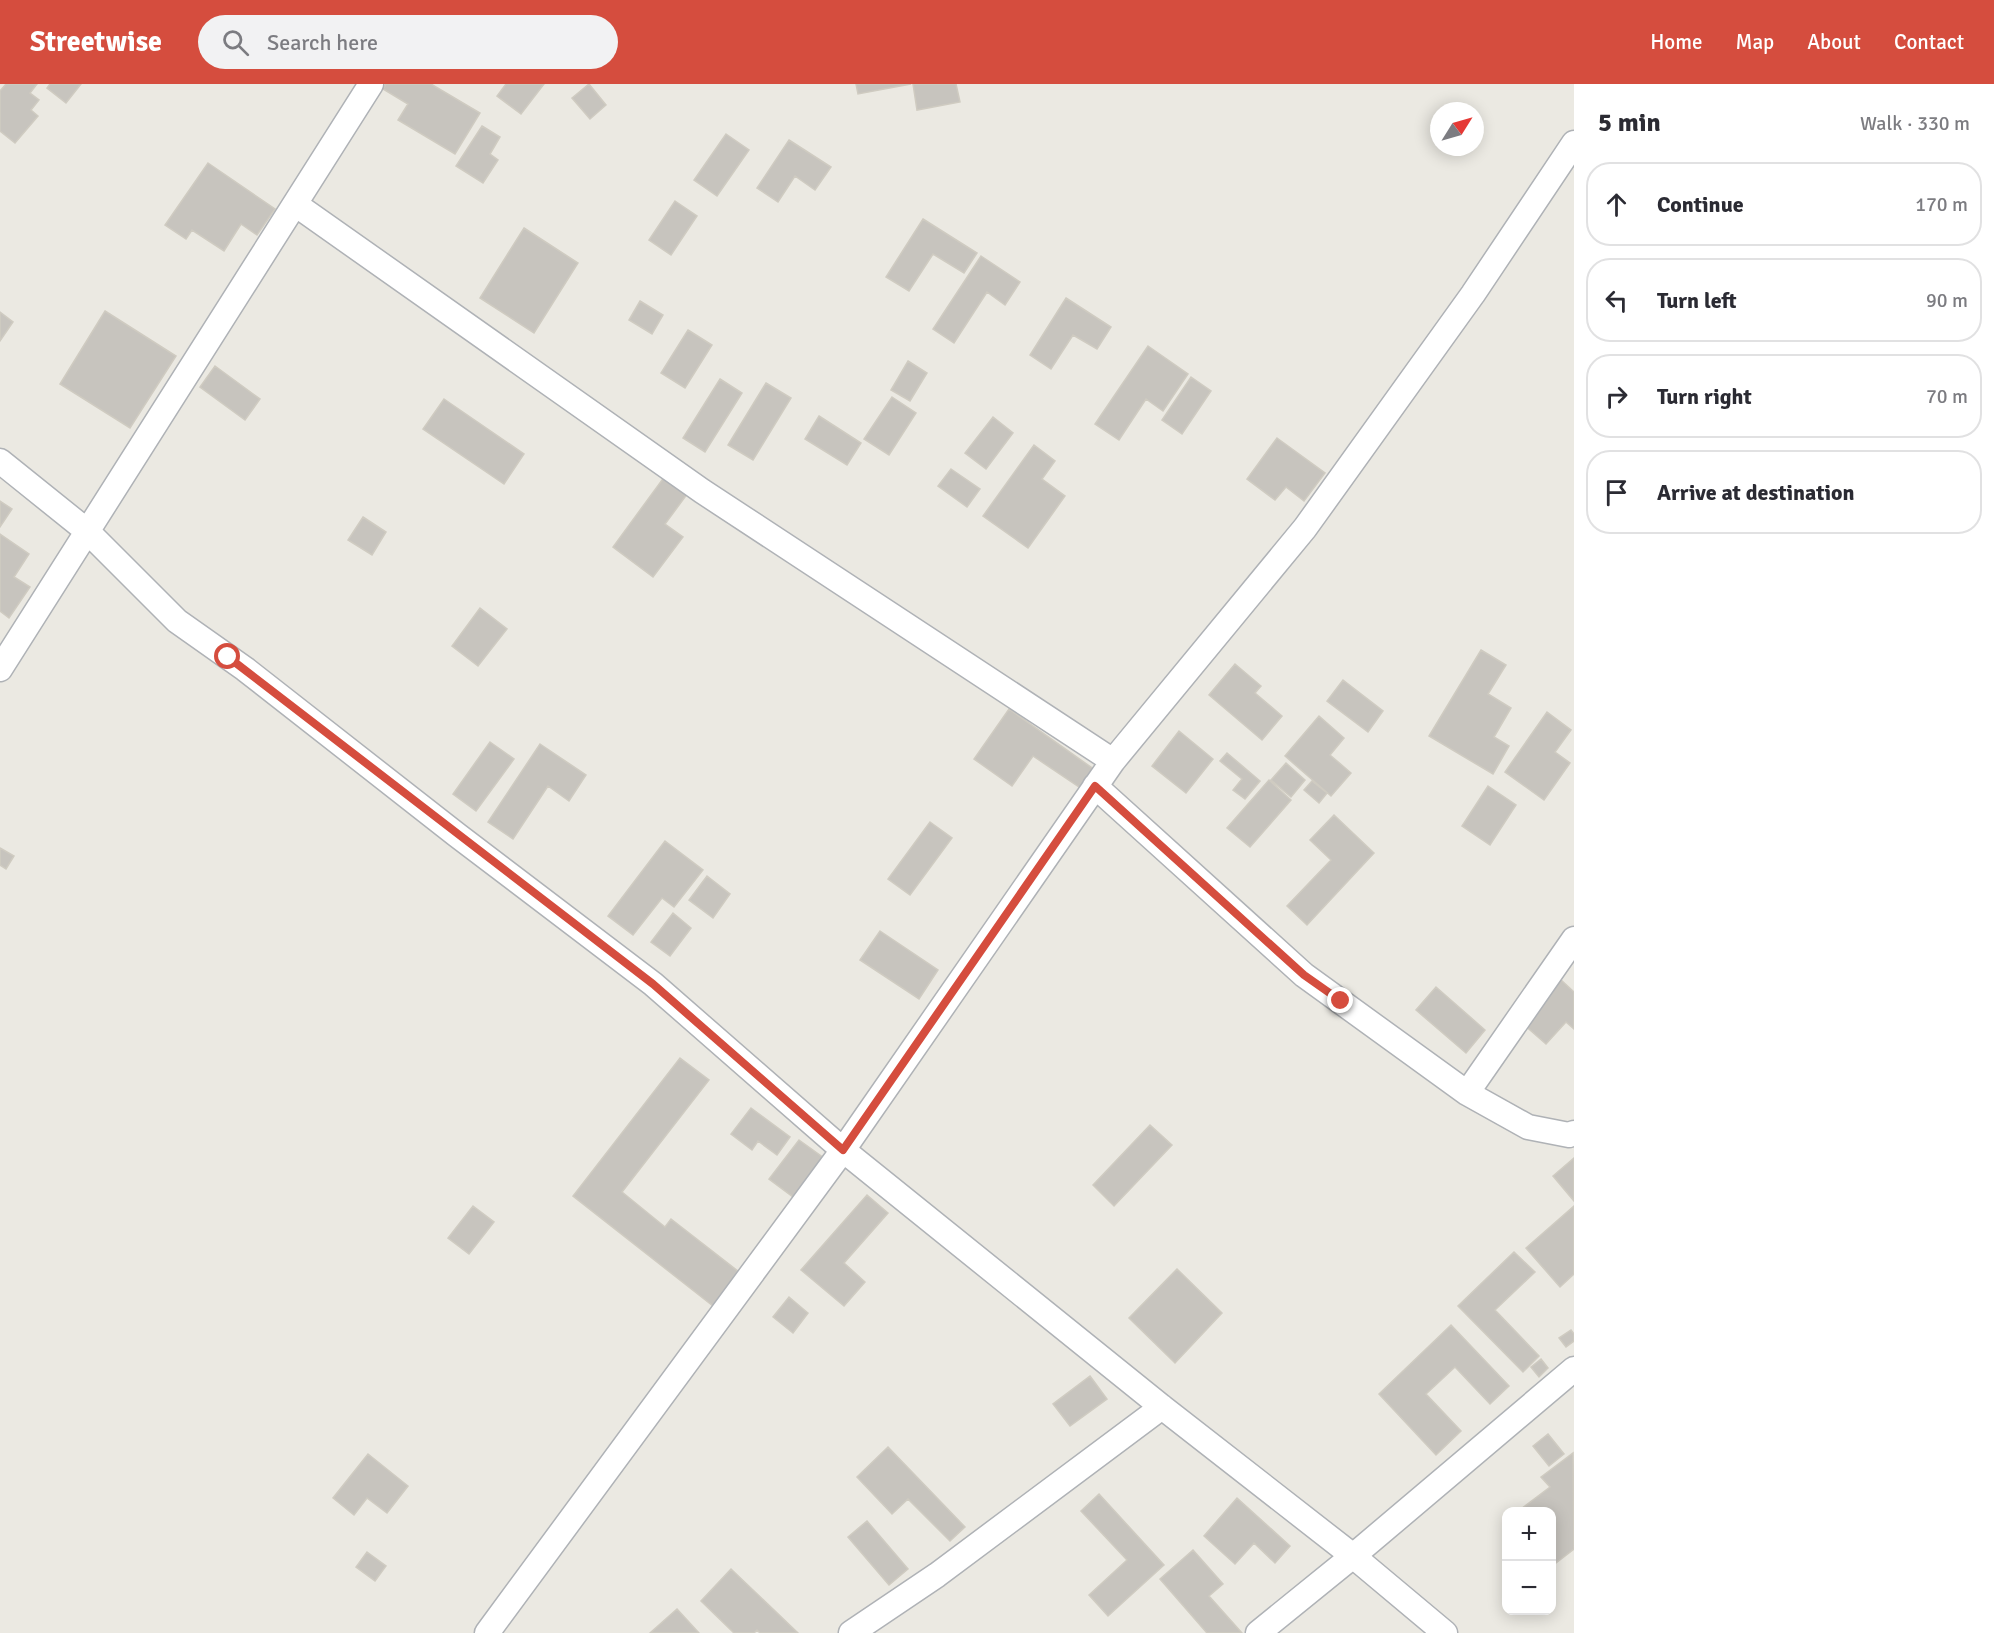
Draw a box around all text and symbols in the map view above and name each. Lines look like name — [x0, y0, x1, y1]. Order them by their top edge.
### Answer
search box — [198, 15, 618, 69]
text: Streetwise — [30, 25, 162, 59]
icon: search — [219, 26, 252, 59]
text: Search here — [267, 29, 378, 56]
text: Home — [1650, 29, 1703, 55]
text: Map — [1736, 29, 1774, 55]
text: About — [1807, 29, 1861, 55]
text: Contact — [1894, 29, 1964, 55]
north arrow — [1430, 102, 1484, 156]
text: 5 min — [1598, 107, 1661, 139]
text: Walk · 330 m — [1860, 111, 1970, 136]
icon: ahead — [1600, 188, 1633, 221]
text: Continue — [1657, 191, 1744, 218]
text: 170 m — [1915, 192, 1968, 217]
icon: left — [1600, 284, 1633, 317]
text: Turn left — [1657, 287, 1737, 314]
text: 90 m — [1926, 288, 1968, 313]
icon: right — [1600, 380, 1633, 413]
text: Turn right — [1657, 383, 1752, 410]
text: 70 m — [1926, 384, 1968, 409]
icon: arrive — [1600, 476, 1633, 509]
text: Arrive at destination — [1657, 479, 1854, 506]
route start — [214, 643, 240, 669]
route end — [1327, 987, 1353, 1013]
map controls — [1502, 1507, 1556, 1615]
button: + — [1502, 1507, 1556, 1561]
button: − — [1502, 1561, 1556, 1615]

